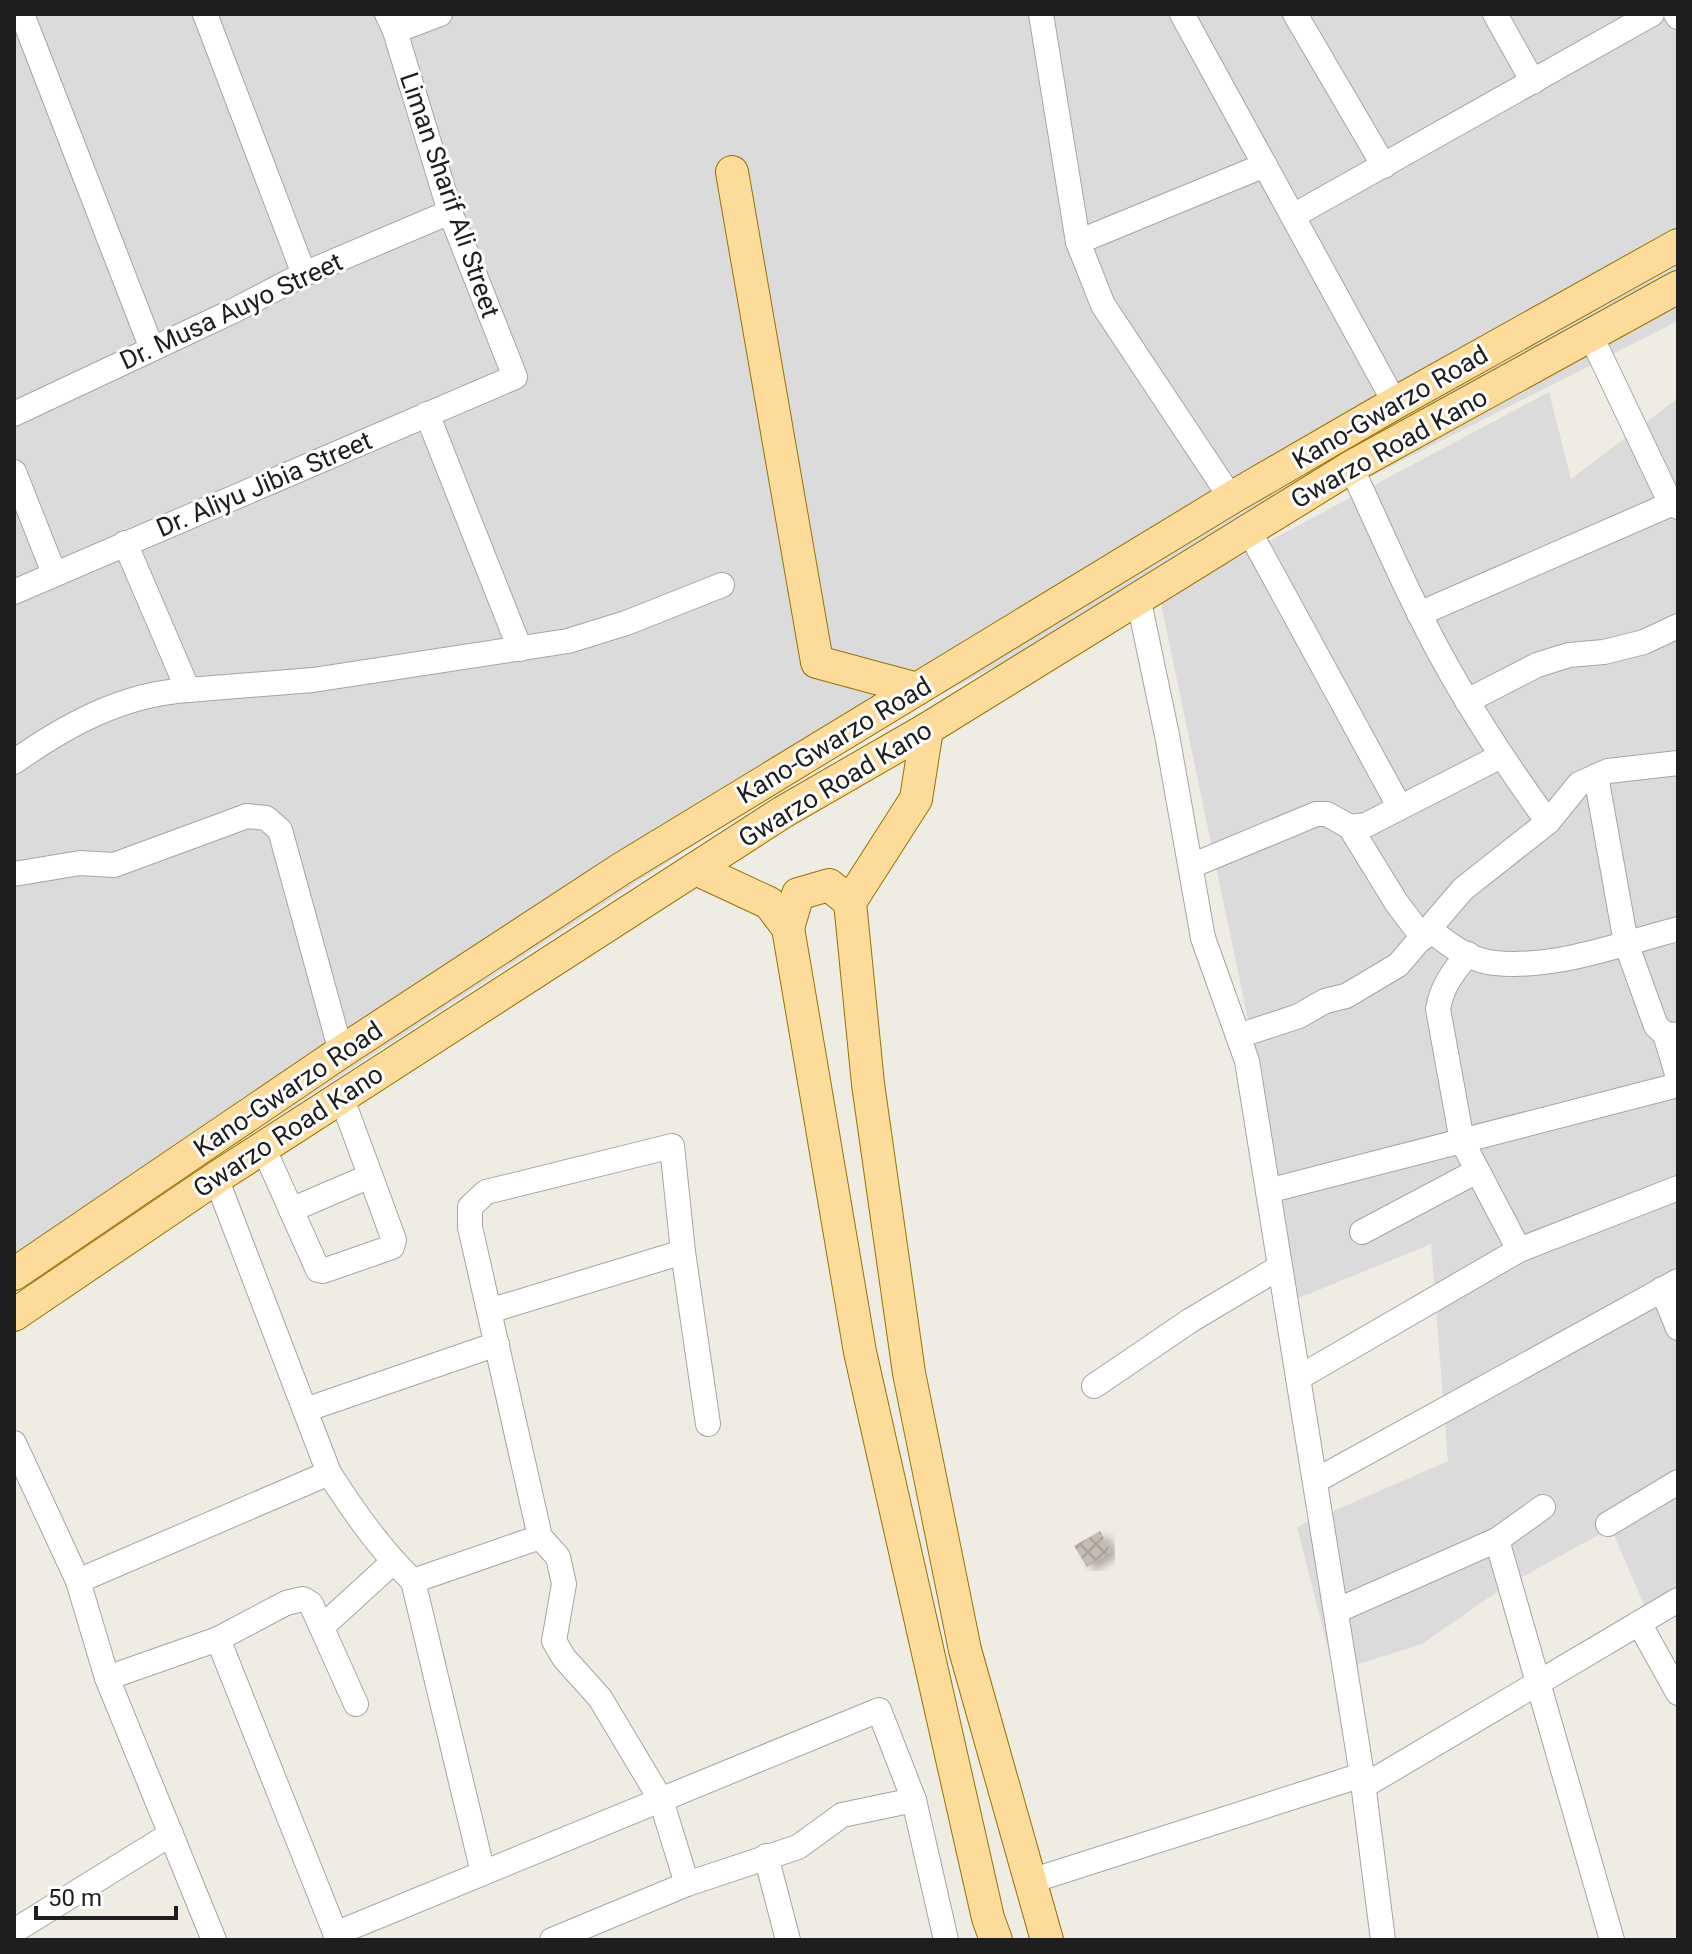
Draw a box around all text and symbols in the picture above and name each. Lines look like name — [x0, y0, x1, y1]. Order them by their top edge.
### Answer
street label: Liman Sharif Ali Street — [394, 68, 506, 322]
street label: Dr. Musa Auyo Street — [115, 246, 347, 376]
street label: Kano-Gwarzo Road — [1287, 339, 1493, 475]
street label: Gwarzo Road Kano — [1286, 382, 1492, 514]
street label: Dr. Aliyu Jibia Street — [152, 425, 376, 543]
street label: Kano-Gwarzo Road — [732, 670, 936, 810]
street label: Gwarzo Road Kano — [733, 715, 937, 853]
street label: Kano-Gwarzo Road — [188, 1015, 388, 1163]
street label: Gwarzo Road Kano — [188, 1059, 388, 1203]
scale bar — [36, 1870, 176, 1920]
text: 50 m — [48, 1884, 102, 1912]

